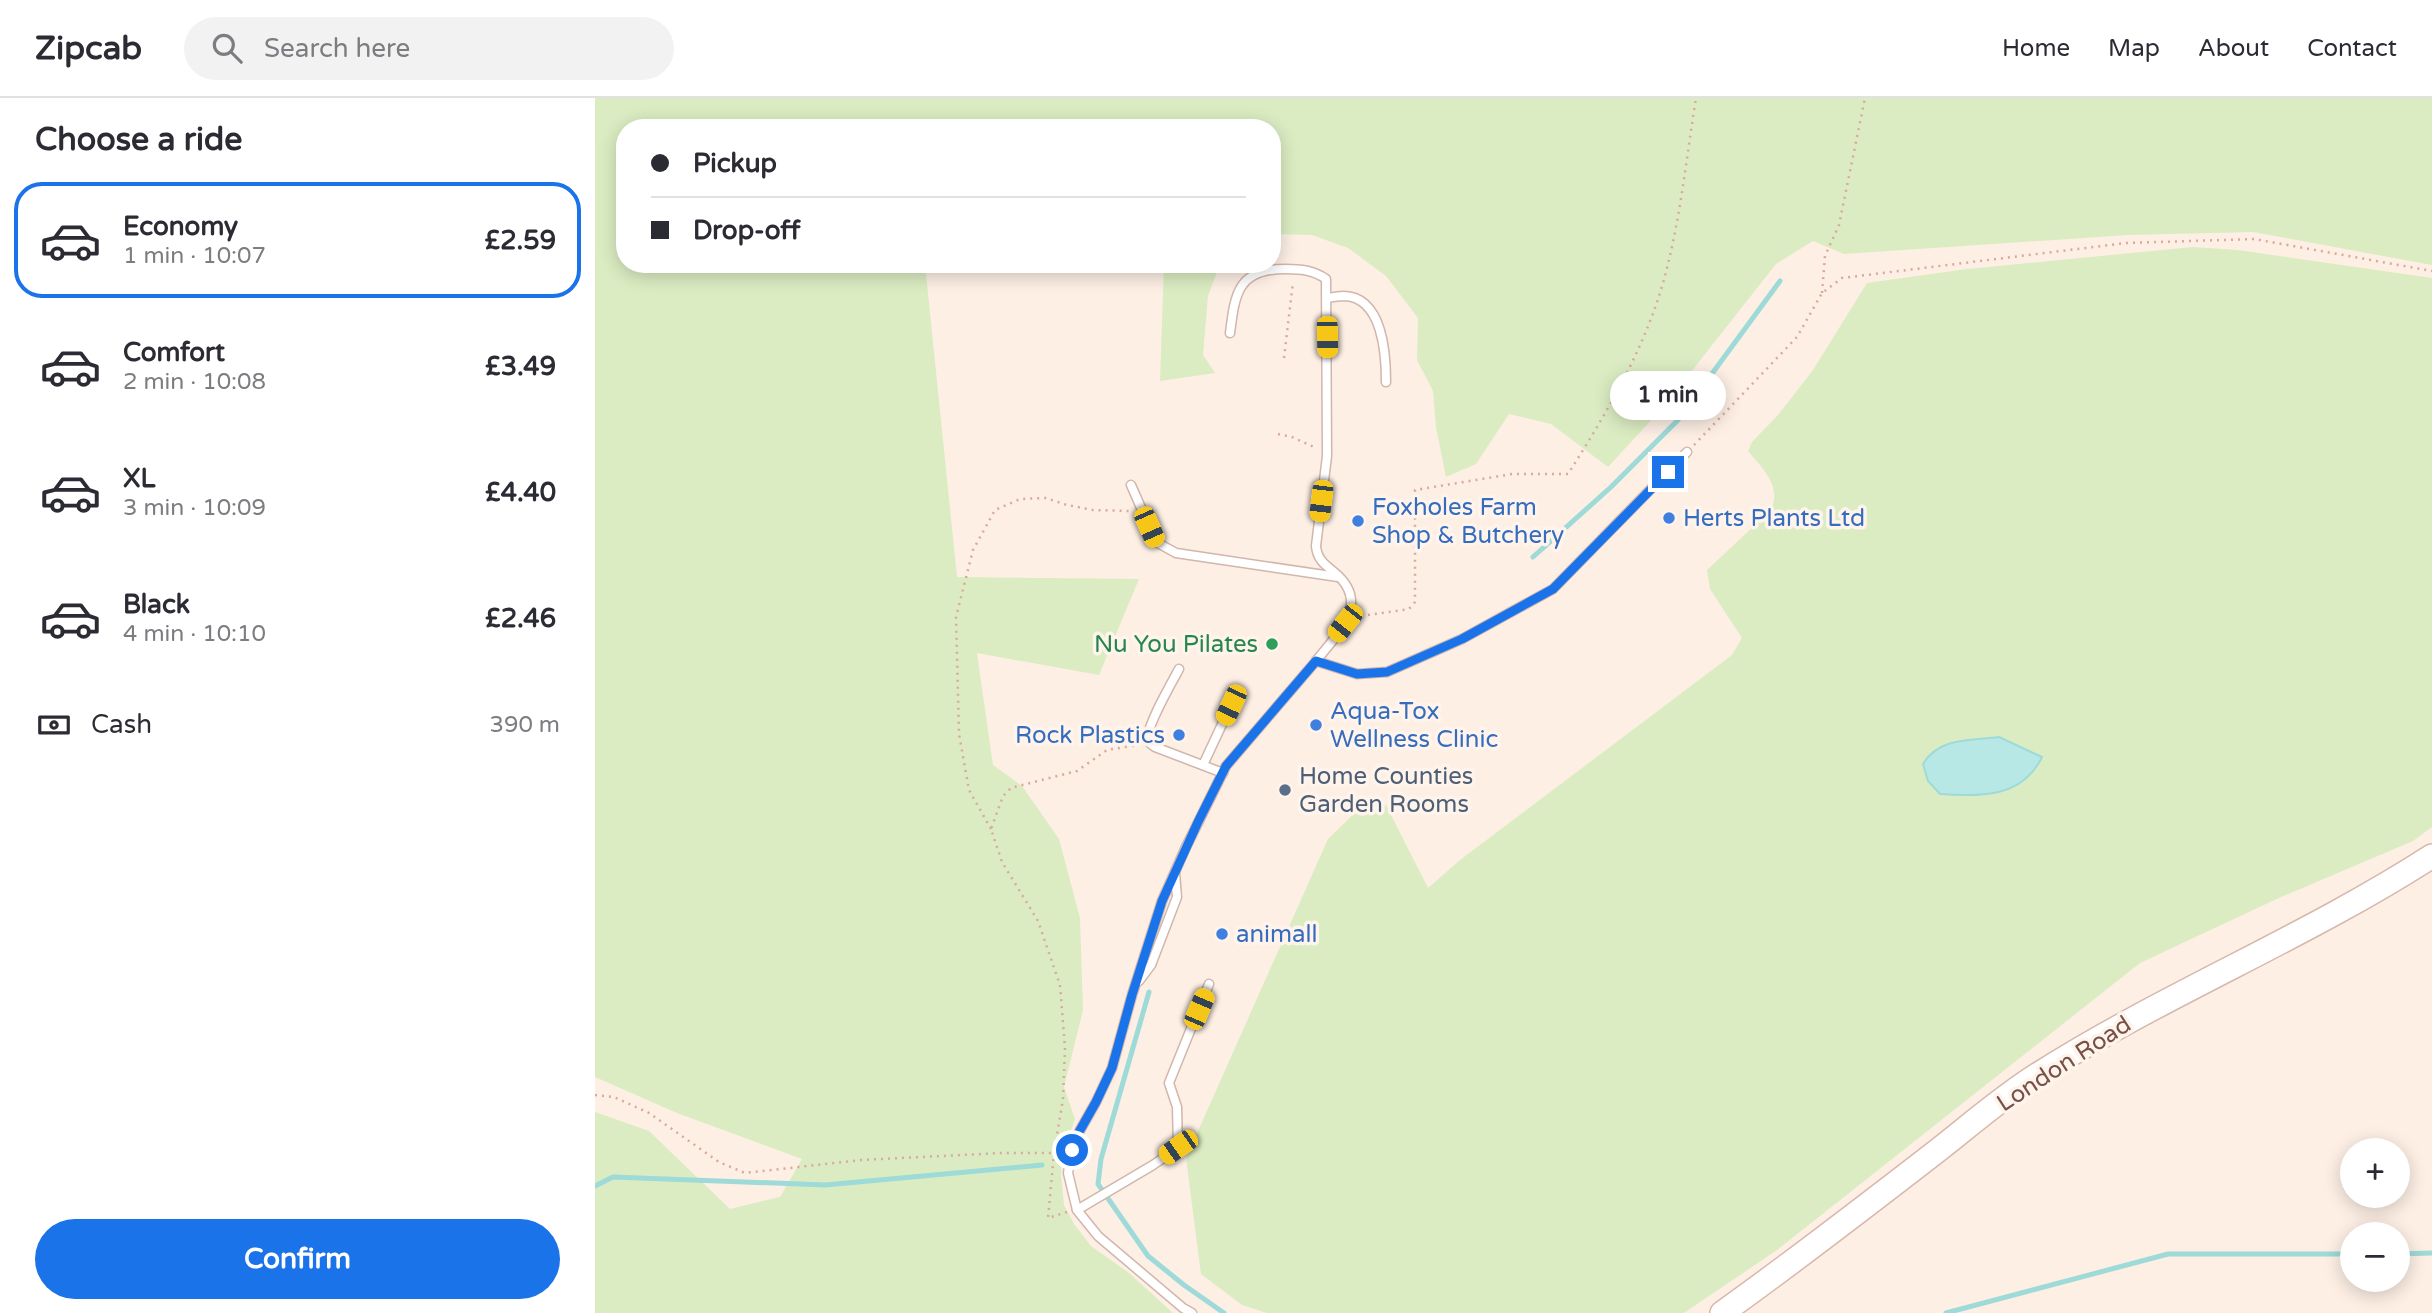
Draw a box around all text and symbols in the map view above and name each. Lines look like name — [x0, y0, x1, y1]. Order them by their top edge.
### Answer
search box — [184, 17, 674, 80]
text: Zipcab — [35, 29, 142, 68]
icon: search — [208, 29, 246, 67]
text: Search here — [264, 33, 410, 64]
text: Home — [2002, 34, 2070, 63]
text: Map — [2108, 34, 2160, 63]
text: About — [2198, 34, 2269, 63]
text: Contact — [2307, 34, 2397, 63]
text: Choose a ride — [35, 121, 242, 159]
text: Pickup — [693, 148, 777, 179]
icon: car — [39, 209, 102, 272]
text: Economy — [123, 211, 238, 242]
text: Drop-off — [693, 215, 800, 246]
text: £2.59 — [485, 225, 556, 256]
text: 1 min · 10:07 — [123, 242, 266, 270]
car — [1317, 316, 1338, 358]
icon: car — [39, 335, 102, 398]
text: Comfort — [123, 337, 225, 368]
text: £3.49 — [485, 351, 556, 382]
text: 2 min · 10:08 — [123, 368, 266, 396]
callout: 1 min — [1610, 370, 1726, 420]
text: 1 min — [1637, 381, 1699, 409]
route end — [1652, 456, 1684, 488]
icon: car — [39, 461, 102, 524]
text: XL — [123, 463, 155, 494]
text: £4.40 — [485, 477, 556, 508]
car — [1309, 479, 1334, 523]
place label: Foxholes Farm Shop & Butchery — [1372, 493, 1564, 550]
text: 3 min · 10:09 — [123, 494, 266, 522]
car — [1131, 504, 1168, 550]
place label: Herts Plants Ltd — [1683, 504, 1865, 533]
marker: Herts Plants Ltd — [1661, 510, 1677, 526]
marker: Foxholes Farm Shop & Butchery — [1350, 513, 1366, 529]
icon: car — [39, 587, 102, 650]
text: Black — [123, 589, 190, 620]
car — [1324, 600, 1367, 646]
text: £2.46 — [485, 603, 556, 634]
text: 4 min · 10:10 — [123, 620, 266, 648]
place label: Nu You Pilates — [1094, 630, 1258, 659]
marker: Nu You Pilates — [1264, 636, 1280, 652]
car — [1213, 682, 1250, 728]
place label: Aqua-Tox Wellness Clinic — [1330, 697, 1498, 754]
icon: cash — [35, 706, 73, 744]
text: Cash — [91, 709, 152, 740]
text: 390 m — [490, 711, 560, 739]
marker: Aqua-Tox Wellness Clinic — [1308, 717, 1324, 733]
place label: Rock Plastics — [1015, 721, 1165, 750]
marker: Rock Plastics — [1171, 727, 1187, 743]
place label: Home Counties Garden Rooms — [1299, 762, 1473, 819]
marker: Home Counties Garden Rooms — [1277, 782, 1293, 798]
place label: animall — [1236, 920, 1318, 949]
marker: animall — [1214, 926, 1230, 942]
car — [1182, 986, 1217, 1032]
street label: London Road — [1992, 1010, 2136, 1118]
car — [1155, 1126, 1202, 1168]
route start — [1056, 1134, 1088, 1166]
map controls — [2340, 1138, 2410, 1292]
button: + — [2340, 1138, 2410, 1208]
button: Confirm — [35, 1219, 560, 1299]
button: − — [2340, 1222, 2410, 1292]

